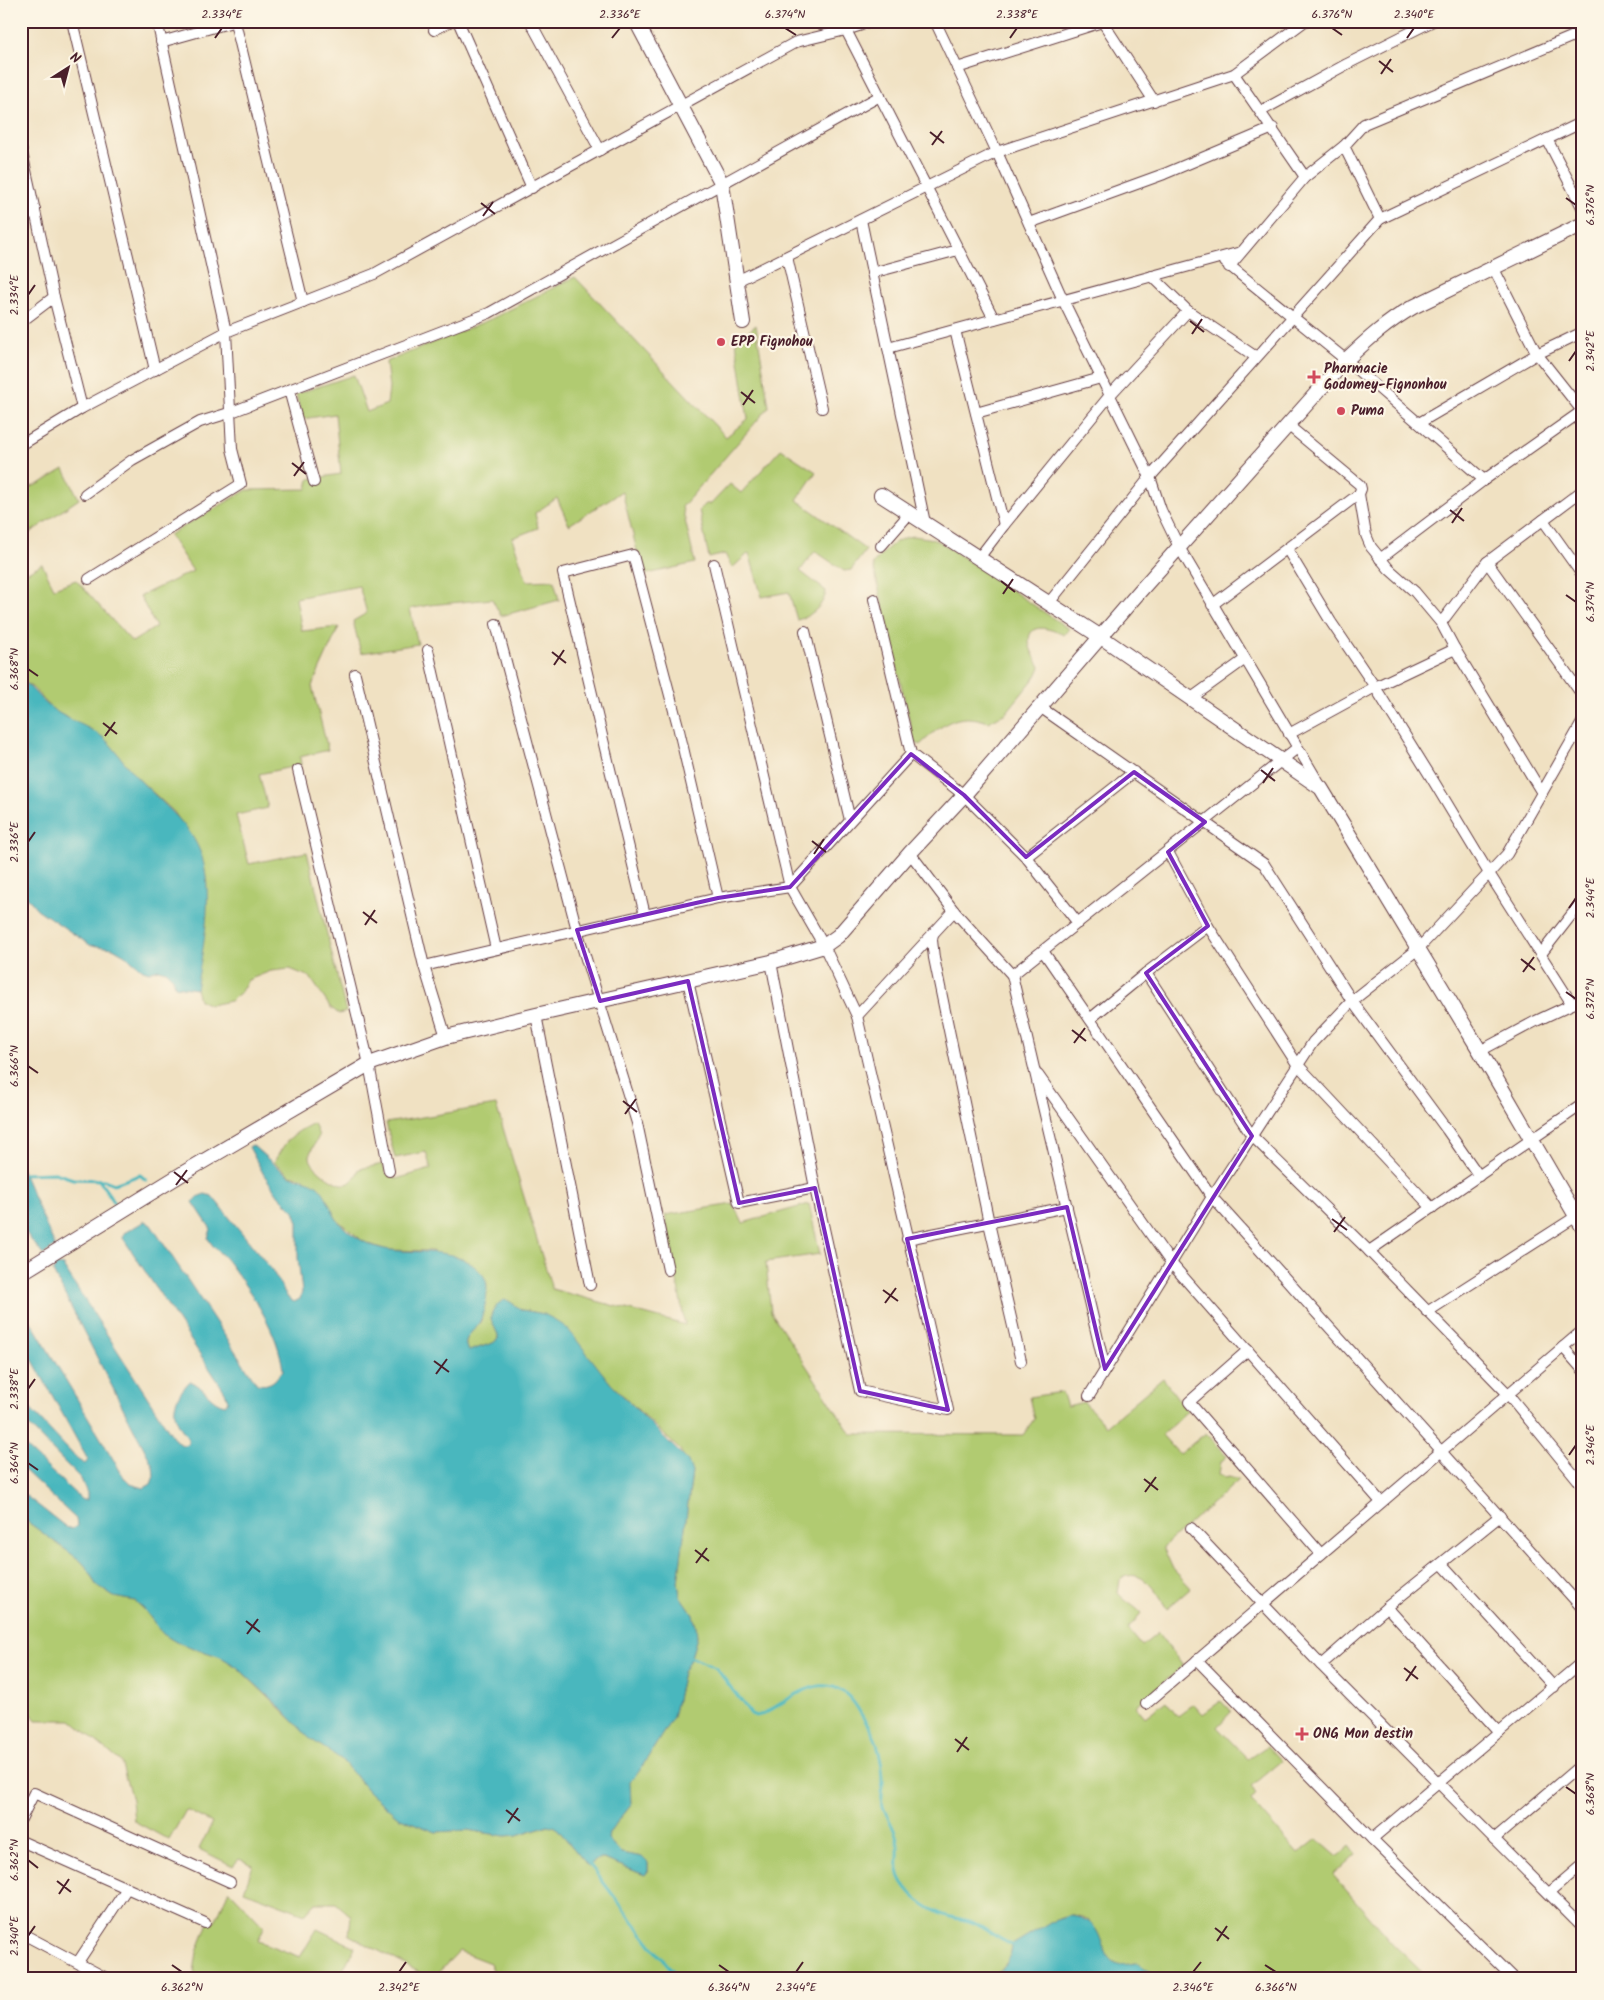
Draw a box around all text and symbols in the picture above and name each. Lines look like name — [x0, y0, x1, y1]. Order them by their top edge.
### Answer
text: 2.334°E — [201, 5, 244, 24]
text: 2.336°E — [599, 5, 642, 24]
text: 6.374°N — [765, 5, 805, 24]
text: 2.338°E — [996, 5, 1039, 24]
text: 6.376°N — [1312, 5, 1352, 24]
text: 2.340°E — [1394, 5, 1435, 24]
north arrow — [42, 42, 92, 92]
text: N — [65, 47, 85, 70]
text: 6.376°N — [1581, 185, 1600, 225]
text: 2.334°E — [5, 273, 24, 316]
text: 2.342°E — [1581, 329, 1600, 372]
place label: EPP Fignohou — [731, 331, 813, 353]
marker: EPP Fignohou — [715, 336, 727, 348]
place label: Pharmacie Godomey-Fignonhou — [1324, 358, 1447, 396]
marker: Pharmacie Godomey-Fignonhou — [1308, 371, 1320, 383]
place label: Puma — [1351, 400, 1384, 422]
marker: Puma — [1335, 405, 1347, 417]
text: 6.374°N — [1581, 582, 1600, 622]
text: 6.368°N — [5, 648, 24, 690]
text: 2.336°E — [5, 820, 24, 863]
text: 2.344°E — [1581, 877, 1600, 918]
text: 6.372°N — [1581, 978, 1600, 1020]
text: 6.366°N — [5, 1045, 24, 1087]
text: 2.338°E — [5, 1367, 24, 1410]
text: 2.346°E — [1581, 1424, 1600, 1466]
text: 6.364°N — [5, 1442, 24, 1484]
place label: ONG Mon destin — [1313, 1723, 1413, 1745]
marker: ONG Mon destin — [1295, 1727, 1309, 1741]
text: 6.368°N — [1581, 1773, 1600, 1815]
text: 6.362°N — [5, 1839, 24, 1881]
text: 2.340°E — [5, 1915, 24, 1956]
text: 6.362°N — [161, 1978, 203, 1997]
text: 2.342°E — [378, 1978, 421, 1997]
text: 6.364°N — [708, 1978, 750, 1997]
text: 2.344°E — [776, 1978, 817, 1997]
text: 2.346°E — [1172, 1978, 1214, 1997]
text: 6.366°N — [1255, 1978, 1297, 1997]

